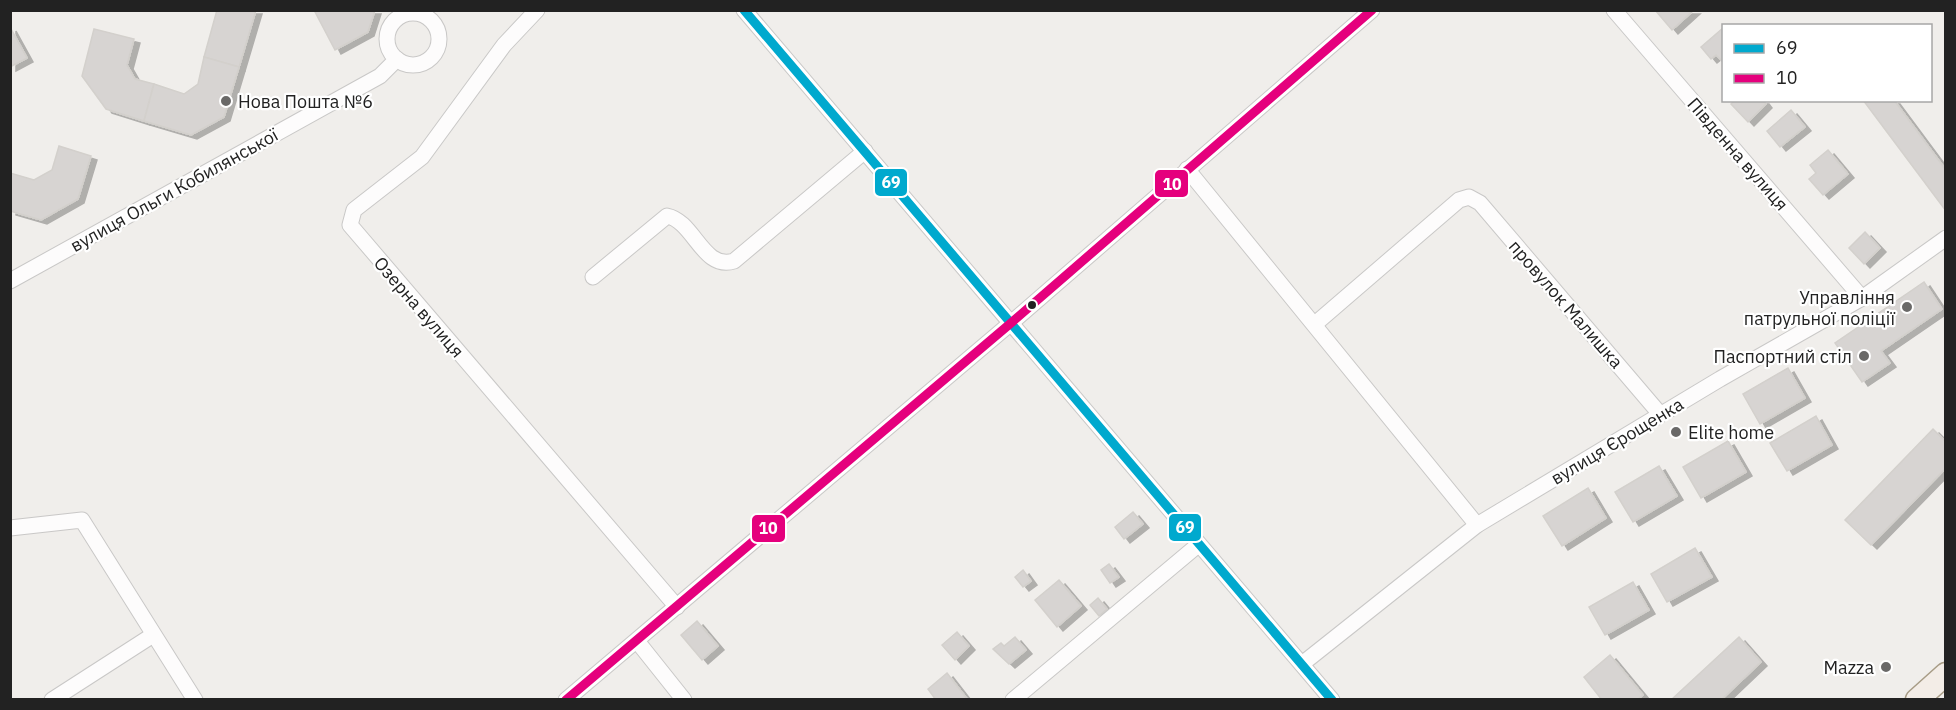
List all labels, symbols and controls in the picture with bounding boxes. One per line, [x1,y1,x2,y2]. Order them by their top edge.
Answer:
legend [1722,24,1932,102]
text: 69 [1776,36,1798,59]
text: 10 [1776,66,1798,89]
place label: Нова Пошта №6 [238,90,373,113]
street label: Південна вулиця [1683,93,1793,215]
marker: Нова Пошта №6 [219,94,233,108]
street label: вулиця Ольги Кобилянської [66,123,282,257]
line badge: 69 [874,168,908,197]
line badge: 10 [1154,169,1189,198]
text: 69 [881,172,901,192]
text: 10 [1162,174,1182,194]
street label: провулок Малишка [1504,235,1628,373]
street label: Озерна вулиця [369,252,469,362]
place label: Управління патрульної поліції [1744,286,1895,330]
unlabelled marker [1026,299,1038,311]
marker: Управління патрульної поліції [1900,300,1914,314]
place label: Паспортний стіл [1713,345,1852,368]
marker: Паспортний стіл [1857,349,1871,363]
street label: вулиця Єрощенка [1547,392,1688,490]
place label: Elite home [1688,421,1774,444]
marker: Elite home [1669,425,1683,439]
line badge: 69 [1168,513,1202,542]
line badge: 10 [751,514,786,543]
text: 69 [1175,517,1195,537]
text: 10 [758,518,778,538]
place label: Mazza [1823,656,1874,679]
marker: Mazza [1879,660,1893,674]

